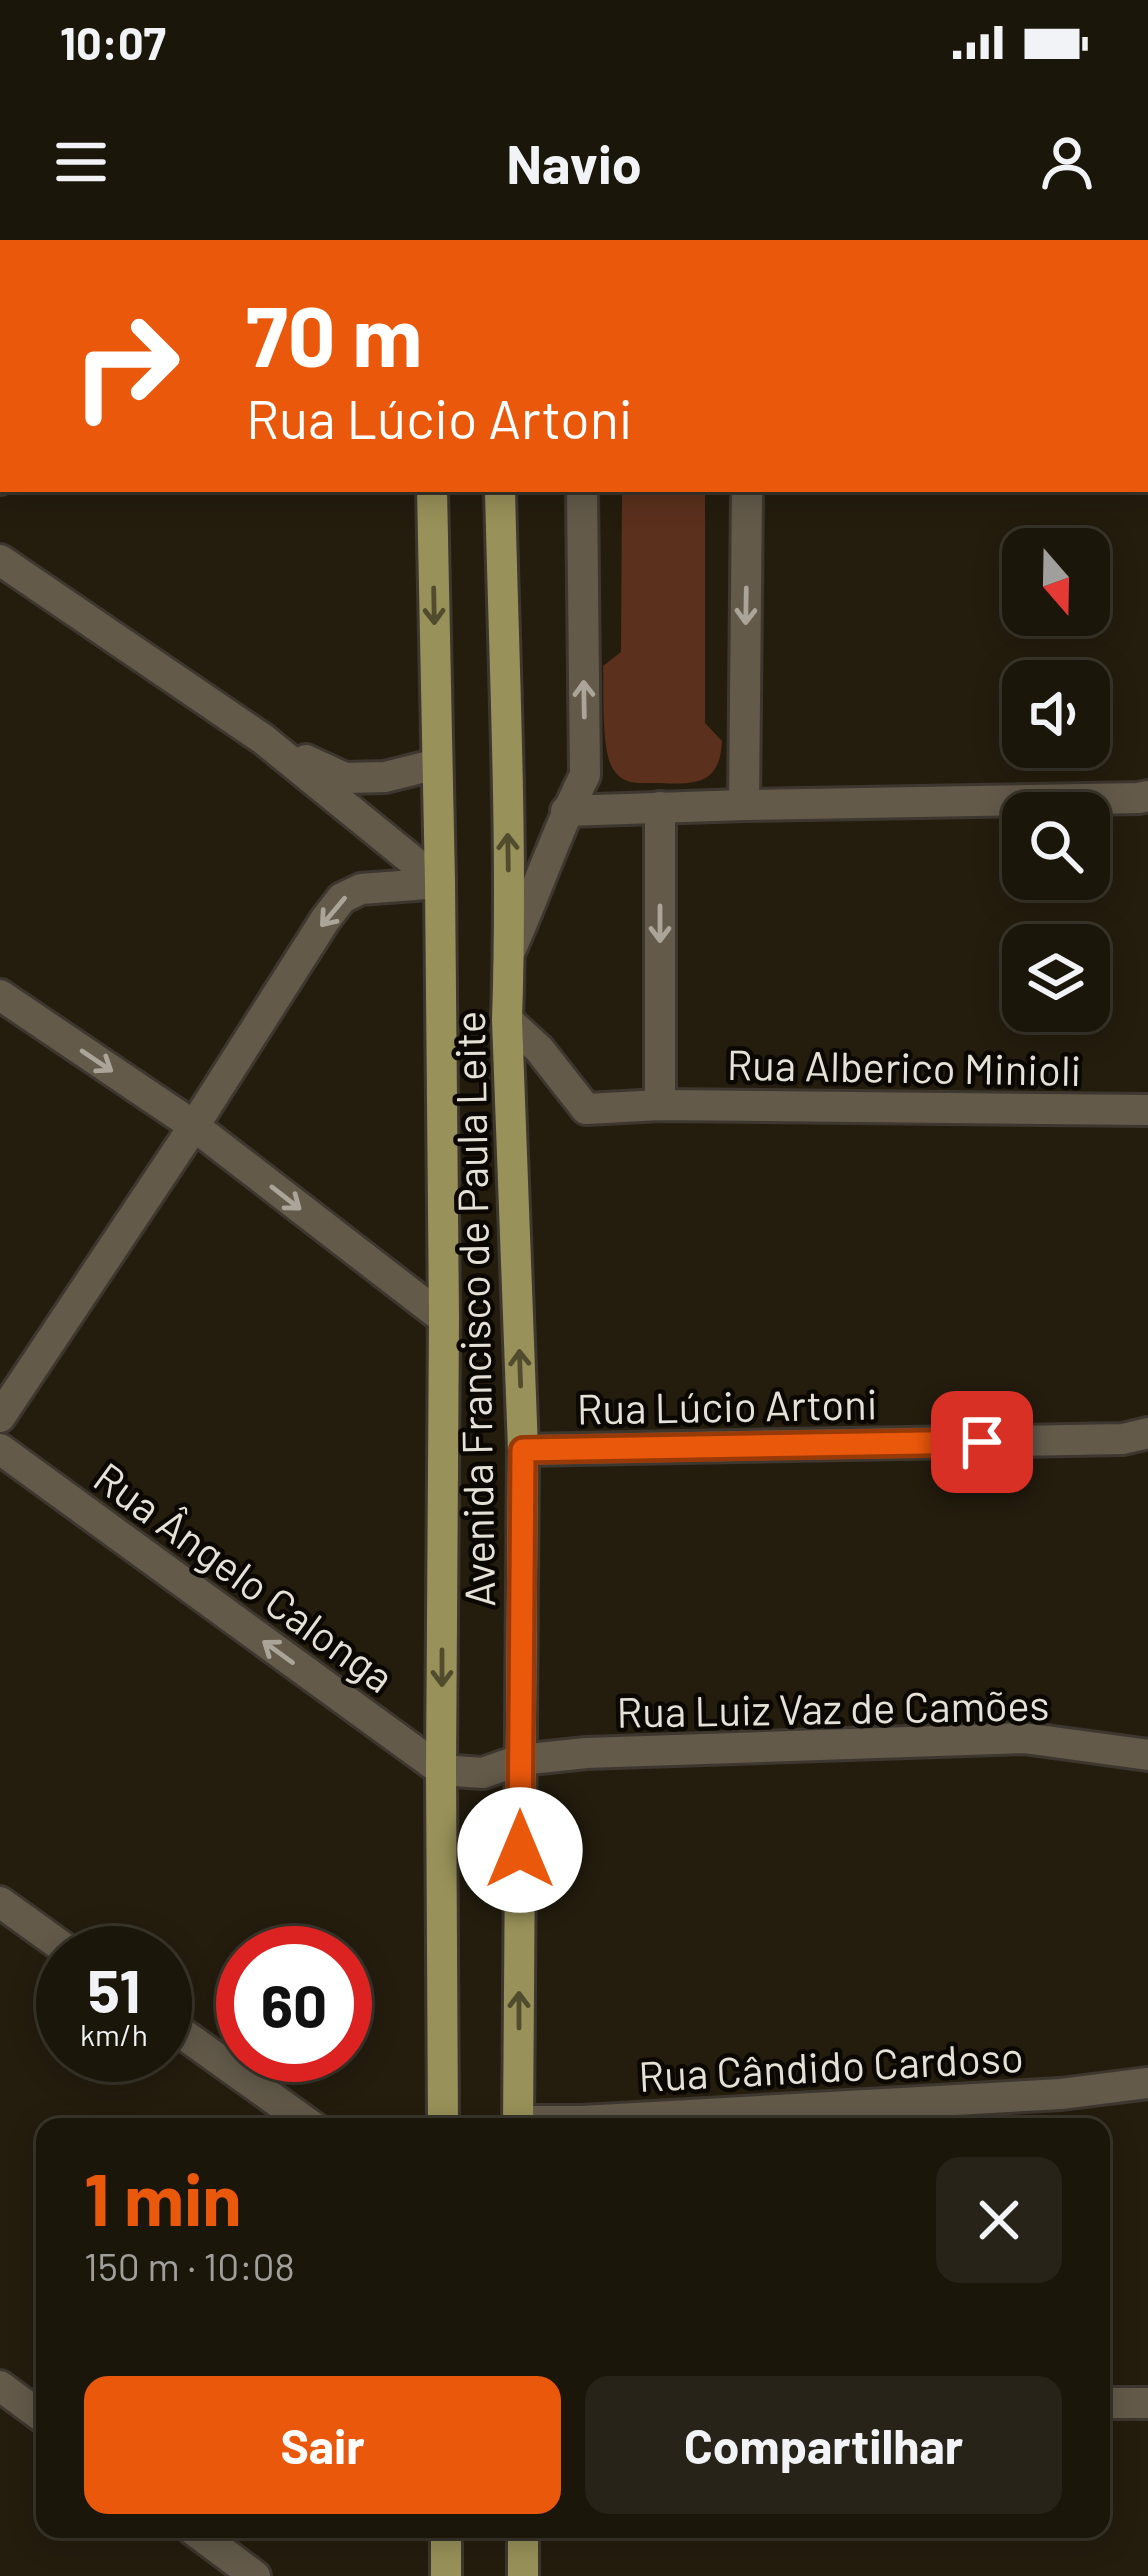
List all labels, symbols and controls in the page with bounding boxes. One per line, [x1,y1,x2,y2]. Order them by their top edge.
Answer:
text: 10:07 [60,15,166,69]
icon: menu [48,129,114,195]
icon: person [1034,129,1100,195]
text: Navio [506,130,642,195]
text: 70 m [246,283,422,384]
icon: right [48,288,204,444]
text: Rua Lúcio Artoni [246,385,633,450]
north arrow [1002,528,1110,636]
map controls [1002,528,1110,1032]
one-way arrow [423,586,446,625]
one-way arrow [735,586,757,625]
button: sound [1002,660,1110,768]
one-way arrow [573,680,595,719]
button: search [1002,792,1110,900]
one-way arrow [497,833,519,872]
one-way arrow [320,896,347,927]
one-way arrow [649,904,671,943]
button: layers [1002,924,1110,1032]
street label: Avenida Francisco de Paula Leite [443,1011,503,1607]
street label: Rua Alberico Minioli [726,1038,1082,1094]
one-way arrow [79,1048,113,1073]
one-way arrow [270,1184,302,1211]
one-way arrow [508,1349,531,1388]
street label: Rua Lúcio Artoni [576,1377,878,1433]
pin [931,1391,1033,1493]
icon: arrive [949,1409,1015,1475]
street label: Rua Ângelo Calonga [85,1451,404,1702]
one-way arrow [263,1639,295,1665]
one-way arrow [430,1648,453,1687]
street label: Rua Luiz Vaz de Camões [616,1678,1050,1736]
position arrow [457,1787,583,1913]
speed limit sign: 60 [216,1926,372,2082]
text: 51 [88,1953,140,2025]
one-way arrow [508,1991,530,2030]
text: km/h [80,2016,148,2052]
street label: Rua Cândido Cardoso [637,2030,1025,2100]
text: 1 min [84,2154,242,2240]
button: close [936,2157,1062,2283]
text: 150 m · 10:08 [84,2242,295,2289]
button: Sair [84,2376,561,2514]
button: Compartilhar [585,2376,1062,2514]

